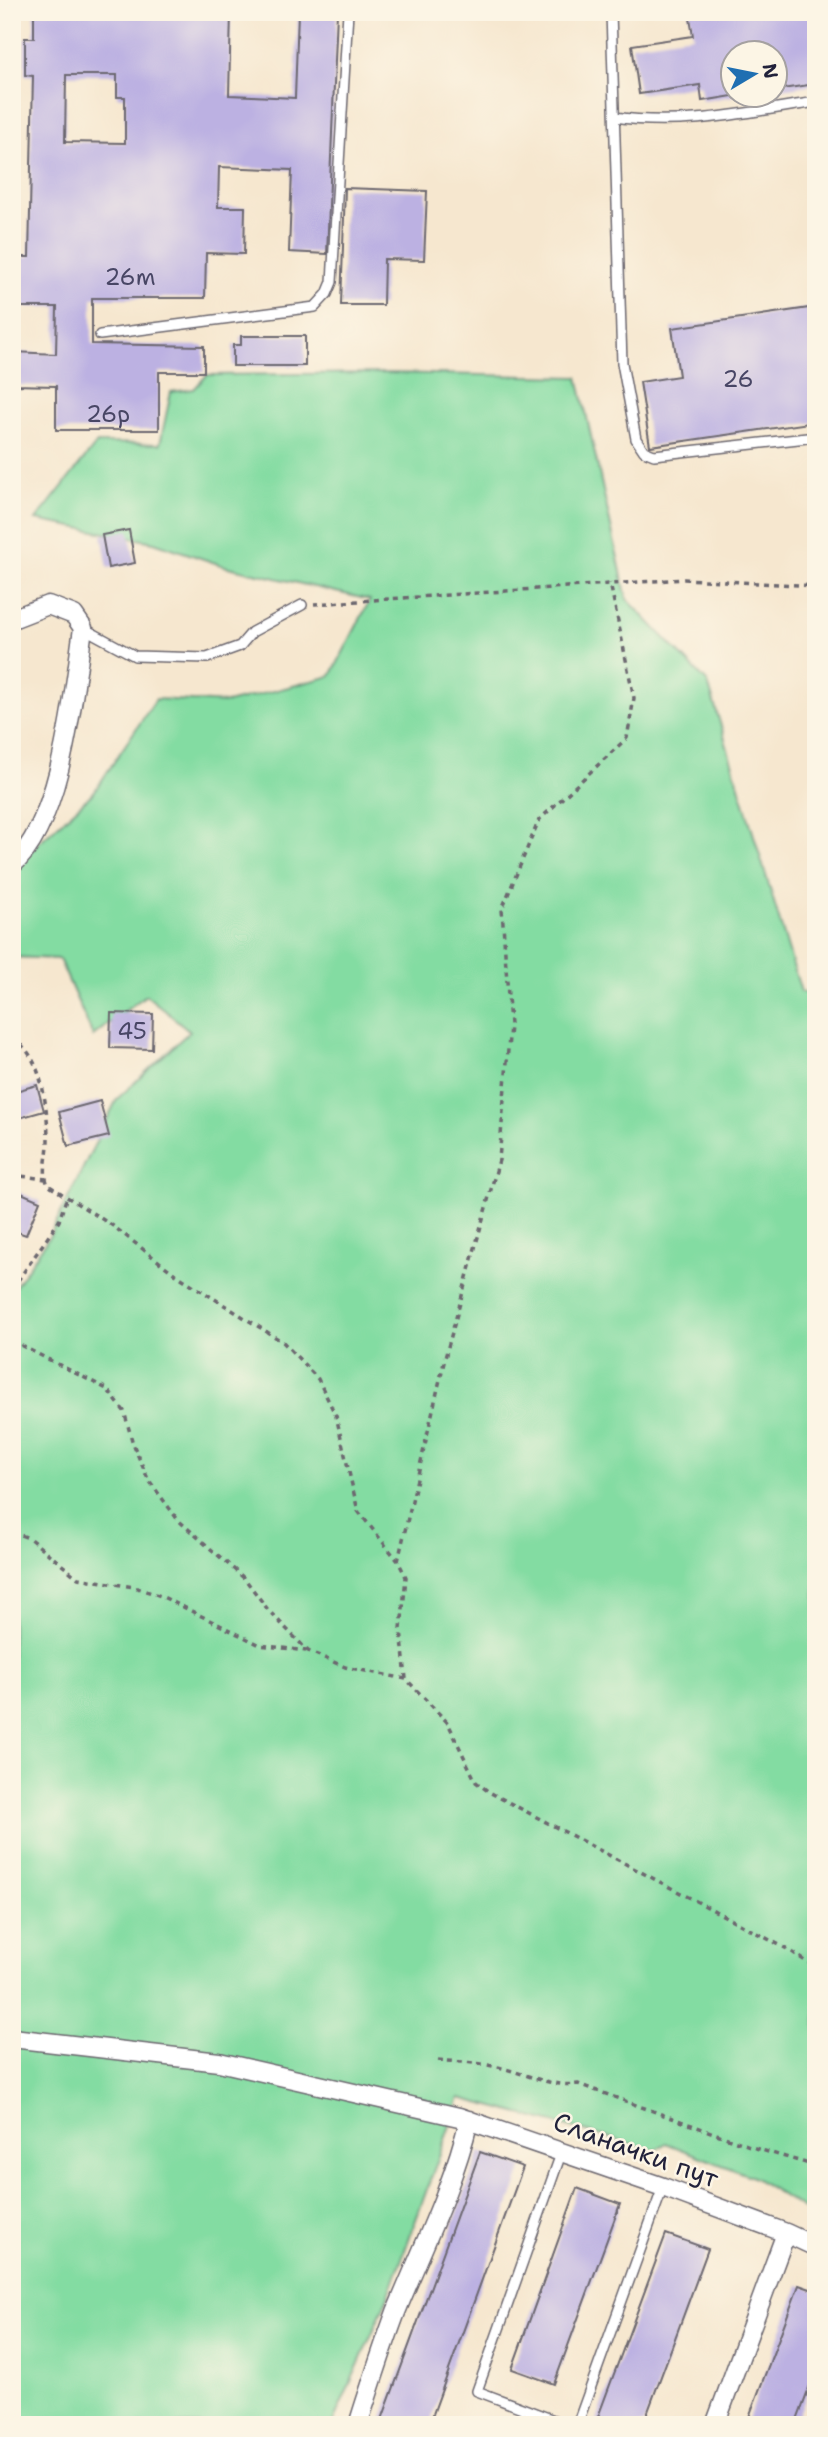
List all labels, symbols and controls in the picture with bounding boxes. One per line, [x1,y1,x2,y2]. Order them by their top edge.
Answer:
north arrow [720,38,790,108]
text: N [757,62,784,81]
house number: 26m [104,262,156,292]
house number: 26 [722,364,754,394]
house number: 26p [86,399,130,429]
house number: 45 [117,1016,147,1046]
street label: Сланачки пут [549,2103,724,2196]

